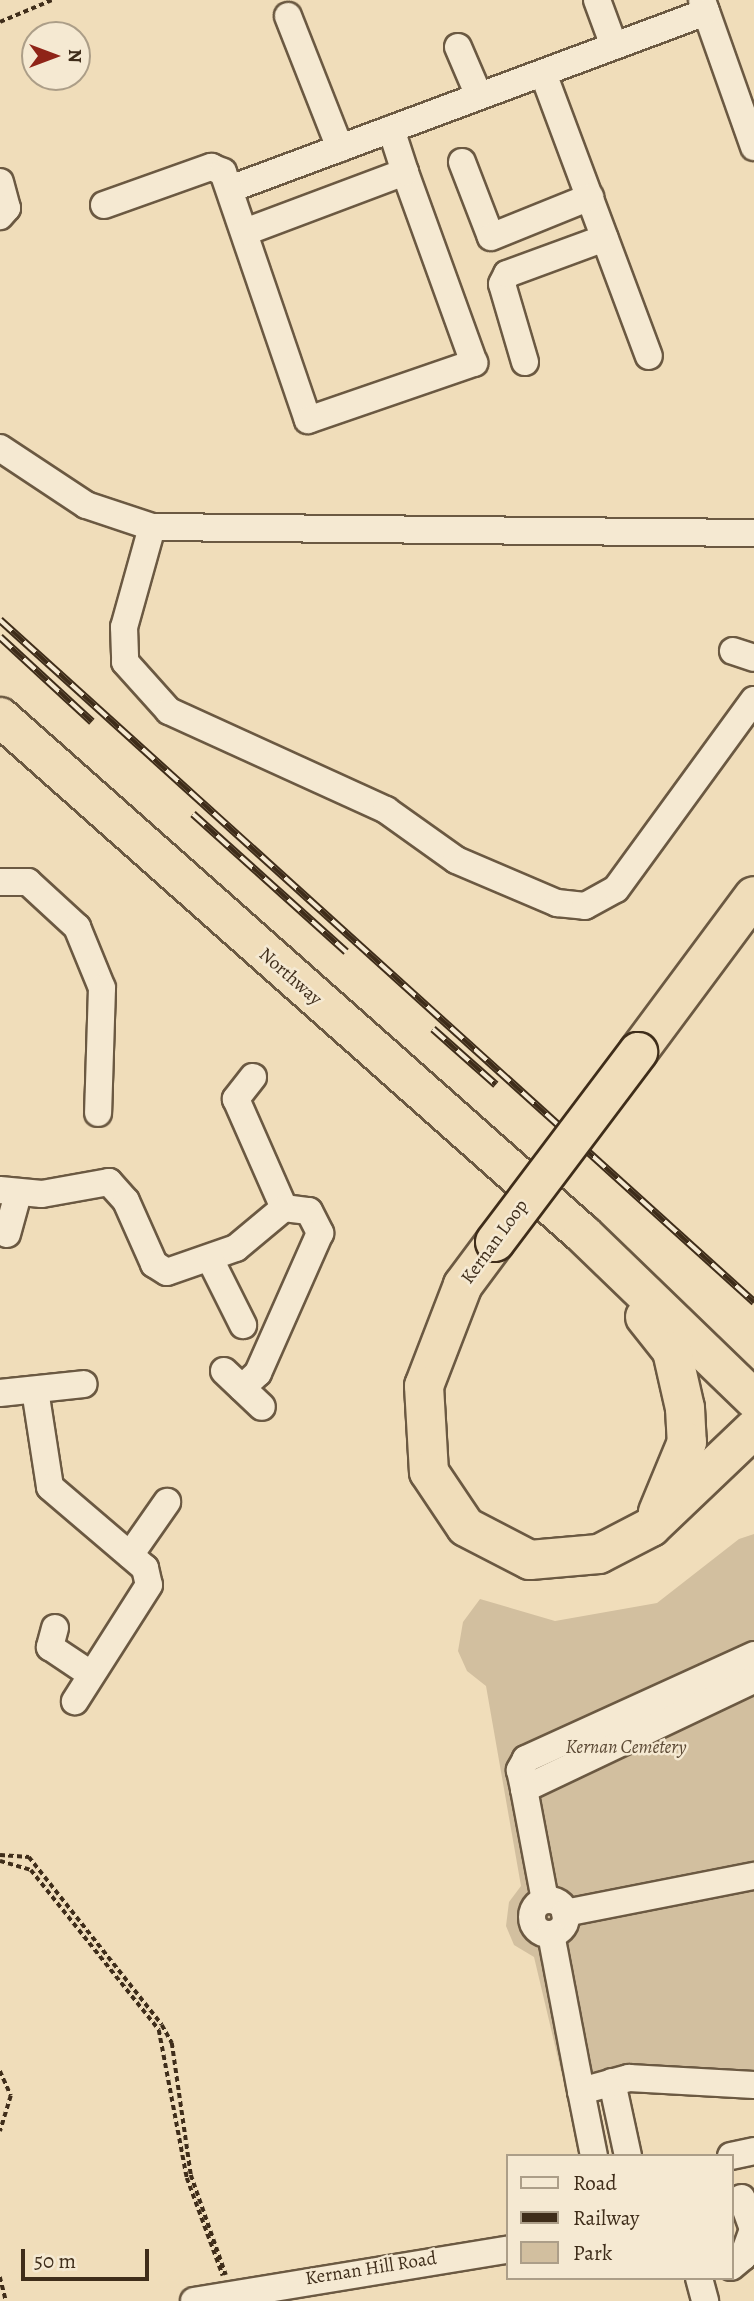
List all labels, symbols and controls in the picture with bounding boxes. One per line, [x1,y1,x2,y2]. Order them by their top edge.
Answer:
north arrow [21,21,91,91]
text: N [62,49,88,63]
street label: Northway [254,943,326,1011]
street label: Kernan Loop [457,1195,533,1289]
park label: Kernan Cemetery [566,1737,686,1759]
legend [505,2154,733,2280]
text: Road [573,2169,617,2197]
text: Railway [573,2204,639,2232]
scale bar [24,2234,152,2278]
text: Park [573,2239,612,2267]
text: 50 m [34,2247,76,2275]
street label: Kernan Hill Road [304,2247,438,2291]

